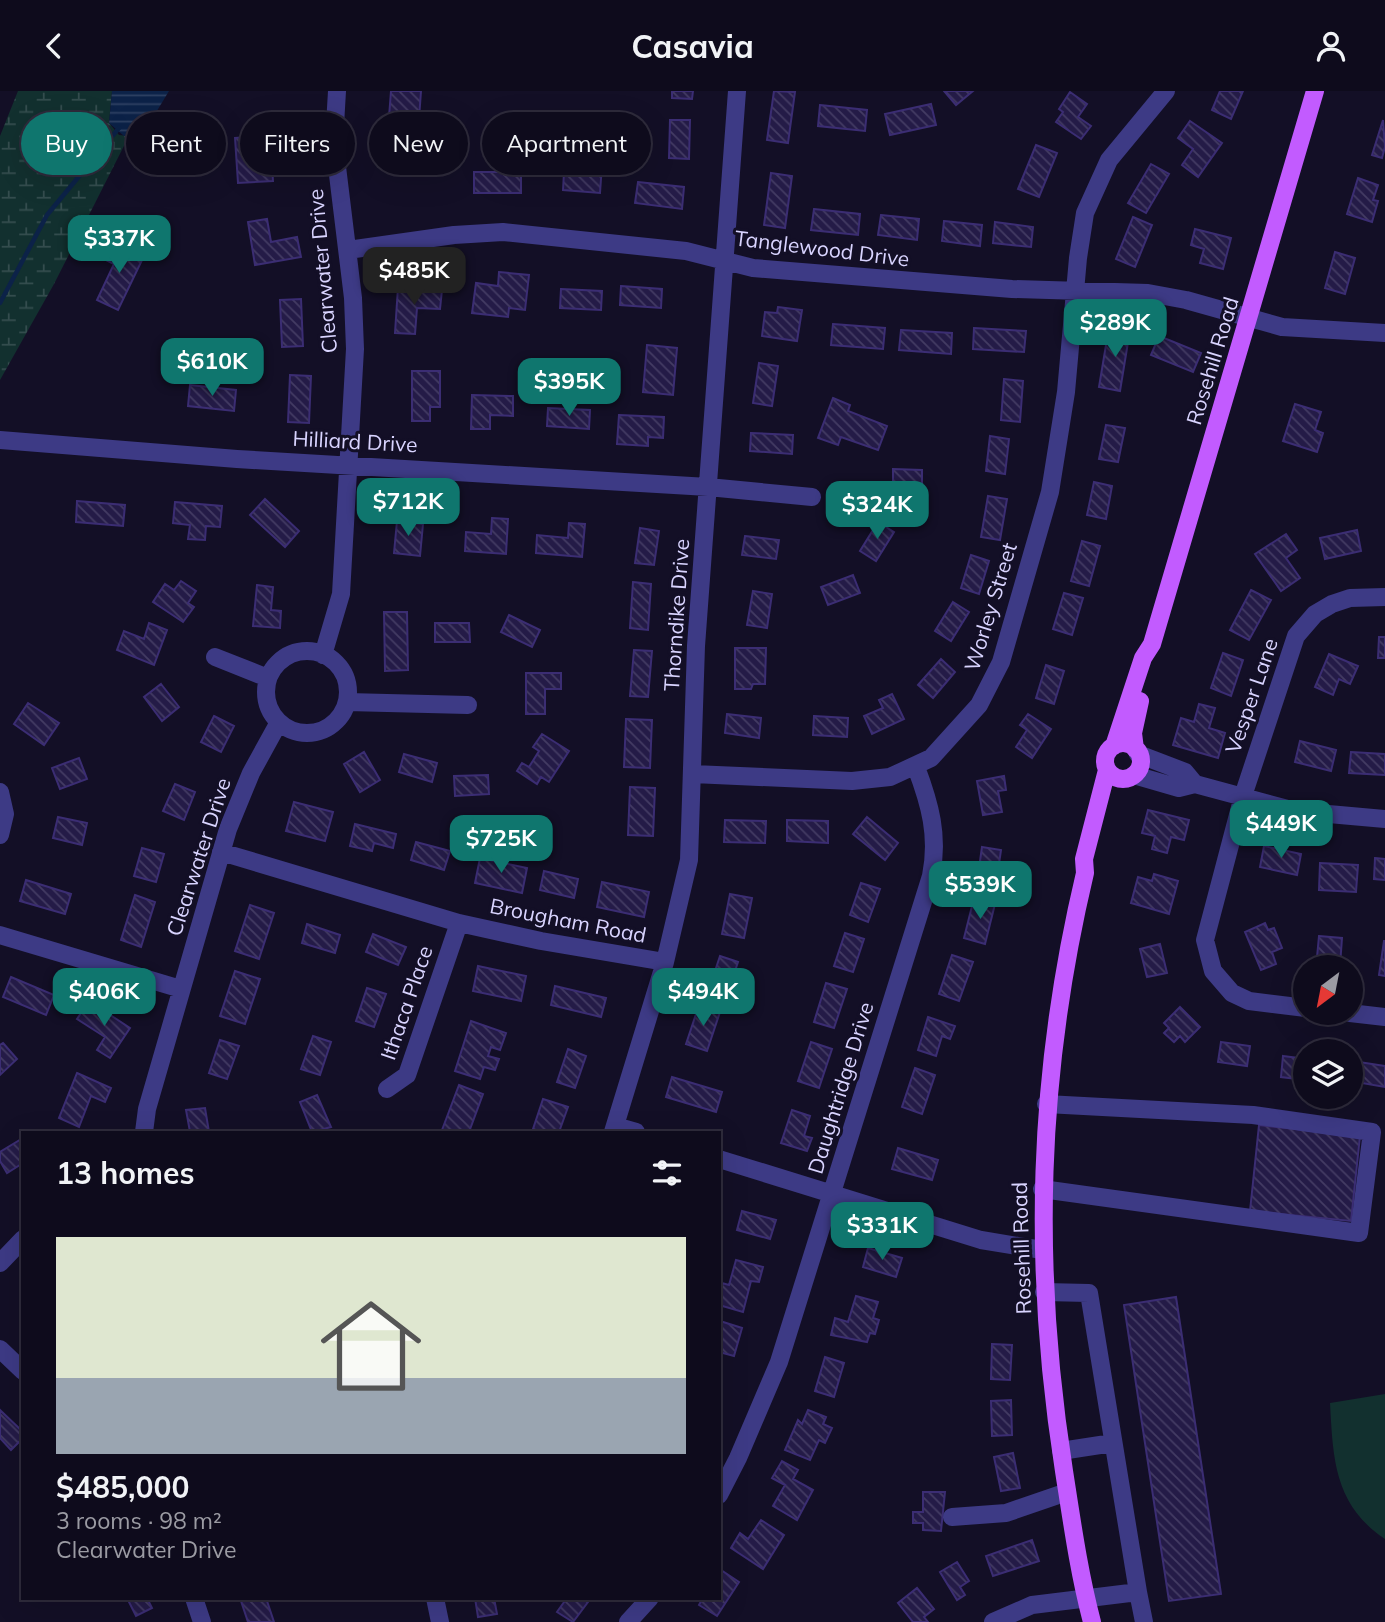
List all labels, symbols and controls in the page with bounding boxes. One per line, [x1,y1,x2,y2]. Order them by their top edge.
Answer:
text: Casavia [631,26,754,66]
icon: back [35,27,73,65]
icon: person [1312,27,1350,65]
chip: Buy [21,112,112,175]
chip: Rent [126,112,226,175]
chip: Filters [240,112,355,175]
chip: New [369,112,468,175]
chip: Apartment [482,112,651,175]
street label: Clearwater Drive [302,188,342,354]
pin: $337K [70,215,168,275]
text: $337K [84,223,154,252]
street label: Tanglewood Drive [733,224,911,272]
pin: $485K [365,247,463,307]
text: $485K [379,255,449,284]
street label: Rosehill Road [1180,294,1244,428]
pin: $289K [1066,299,1164,359]
text: $289K [1080,307,1150,336]
pin: $610K [163,338,261,398]
text: $610K [177,346,247,375]
pin: $395K [520,359,618,418]
text: $395K [534,366,604,395]
street label: Hilliard Drive [292,425,418,457]
pin: $712K [359,479,457,538]
pin: $324K [828,482,926,541]
text: $712K [373,486,443,515]
text: $324K [842,489,912,518]
street label: Thorndike Drive [658,538,694,692]
street label: Worley Street [958,539,1022,674]
street label: Vesper Lane [1219,635,1283,757]
street label: Clearwater Drive [160,774,236,939]
pin: $449K [1232,801,1330,860]
text: $449K [1246,808,1316,837]
pin: $725K [452,815,550,875]
text: $725K [466,823,536,852]
pin: $539K [931,861,1029,921]
text: $539K [945,869,1015,898]
street label: Brougham Road [488,892,649,948]
street label: Ithaca Place [374,942,438,1063]
north arrow [1293,955,1363,1025]
map controls [1293,955,1363,1109]
pin: $406K [55,969,153,1028]
pin: $494K [654,969,752,1028]
text: $406K [69,976,139,1005]
text: $494K [668,976,738,1005]
street label: Daughtridge Drive [802,999,879,1177]
button: layers [1293,1039,1363,1109]
text: 13 homes [56,1154,195,1192]
icon: filters [648,1154,686,1192]
street label: Rosehill Road [1006,1181,1036,1315]
pin: $331K [833,1203,931,1262]
text: $331K [847,1210,917,1239]
icon: home [308,1283,434,1409]
text: $485,000 [56,1468,189,1506]
text: 3 rooms · 98 m² [56,1506,222,1535]
text: Clearwater Drive [56,1535,236,1564]

